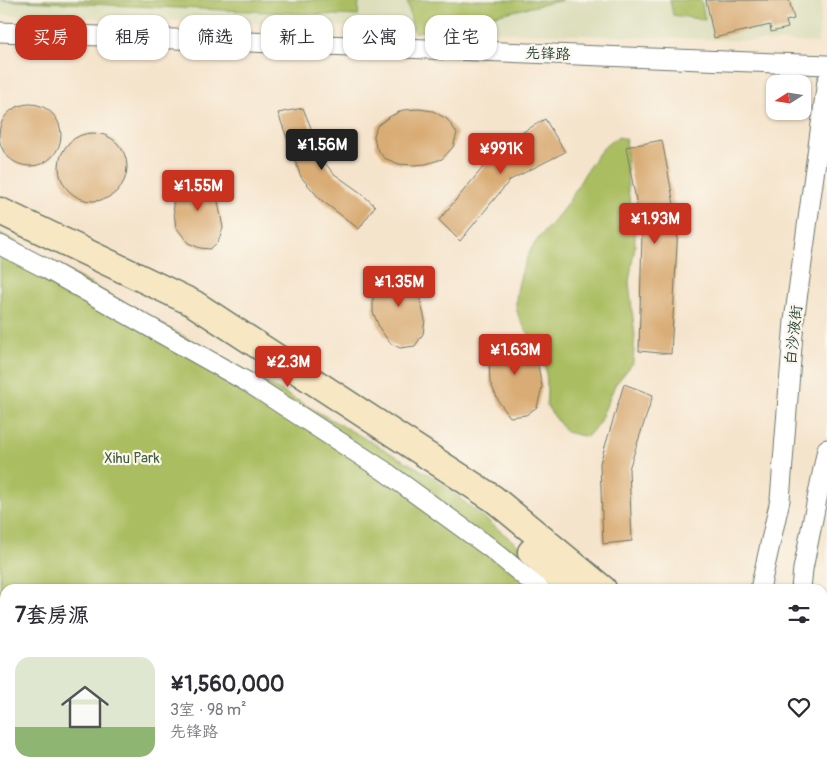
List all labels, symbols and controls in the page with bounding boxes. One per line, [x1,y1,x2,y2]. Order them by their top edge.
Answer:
chip: 买房 [15,15,87,60]
chip: 租房 [97,15,169,60]
chip: 筛选 [179,15,251,60]
chip: 新上 [261,15,333,60]
chip: 公寓 [343,15,415,60]
chip: 住宅 [425,15,497,60]
street label: 先锋路 [525,44,571,64]
north arrow [766,75,811,120]
map controls [766,75,811,120]
pin: ¥1.56M [281,128,363,171]
pin: ¥991K [466,132,536,175]
text: ¥1.56M [297,135,347,155]
text: ¥991K [479,139,523,159]
pin: ¥1.55M [157,170,239,212]
text: ¥1.55M [173,176,223,196]
pin: ¥1.93M [614,202,696,245]
text: ¥1.93M [630,209,680,229]
pin: ¥1.35M [358,266,440,308]
text: ¥1.35M [374,272,424,292]
street label: 白沙液街 [781,304,807,366]
pin: ¥1.63M [474,334,556,376]
text: ¥1.63M [490,340,540,360]
pin: ¥2.3M [253,346,323,388]
text: ¥2.3M [266,352,310,372]
park label: Xihu Park [104,449,160,468]
icon: filters [785,600,813,628]
text: 7套房源 [15,602,89,629]
text: ¥1,560,000 [170,671,284,698]
icon: home [55,677,115,737]
icon: heart [785,693,813,721]
text: 3室 · 98 m² [170,700,247,720]
text: 先锋路 [170,722,218,742]

